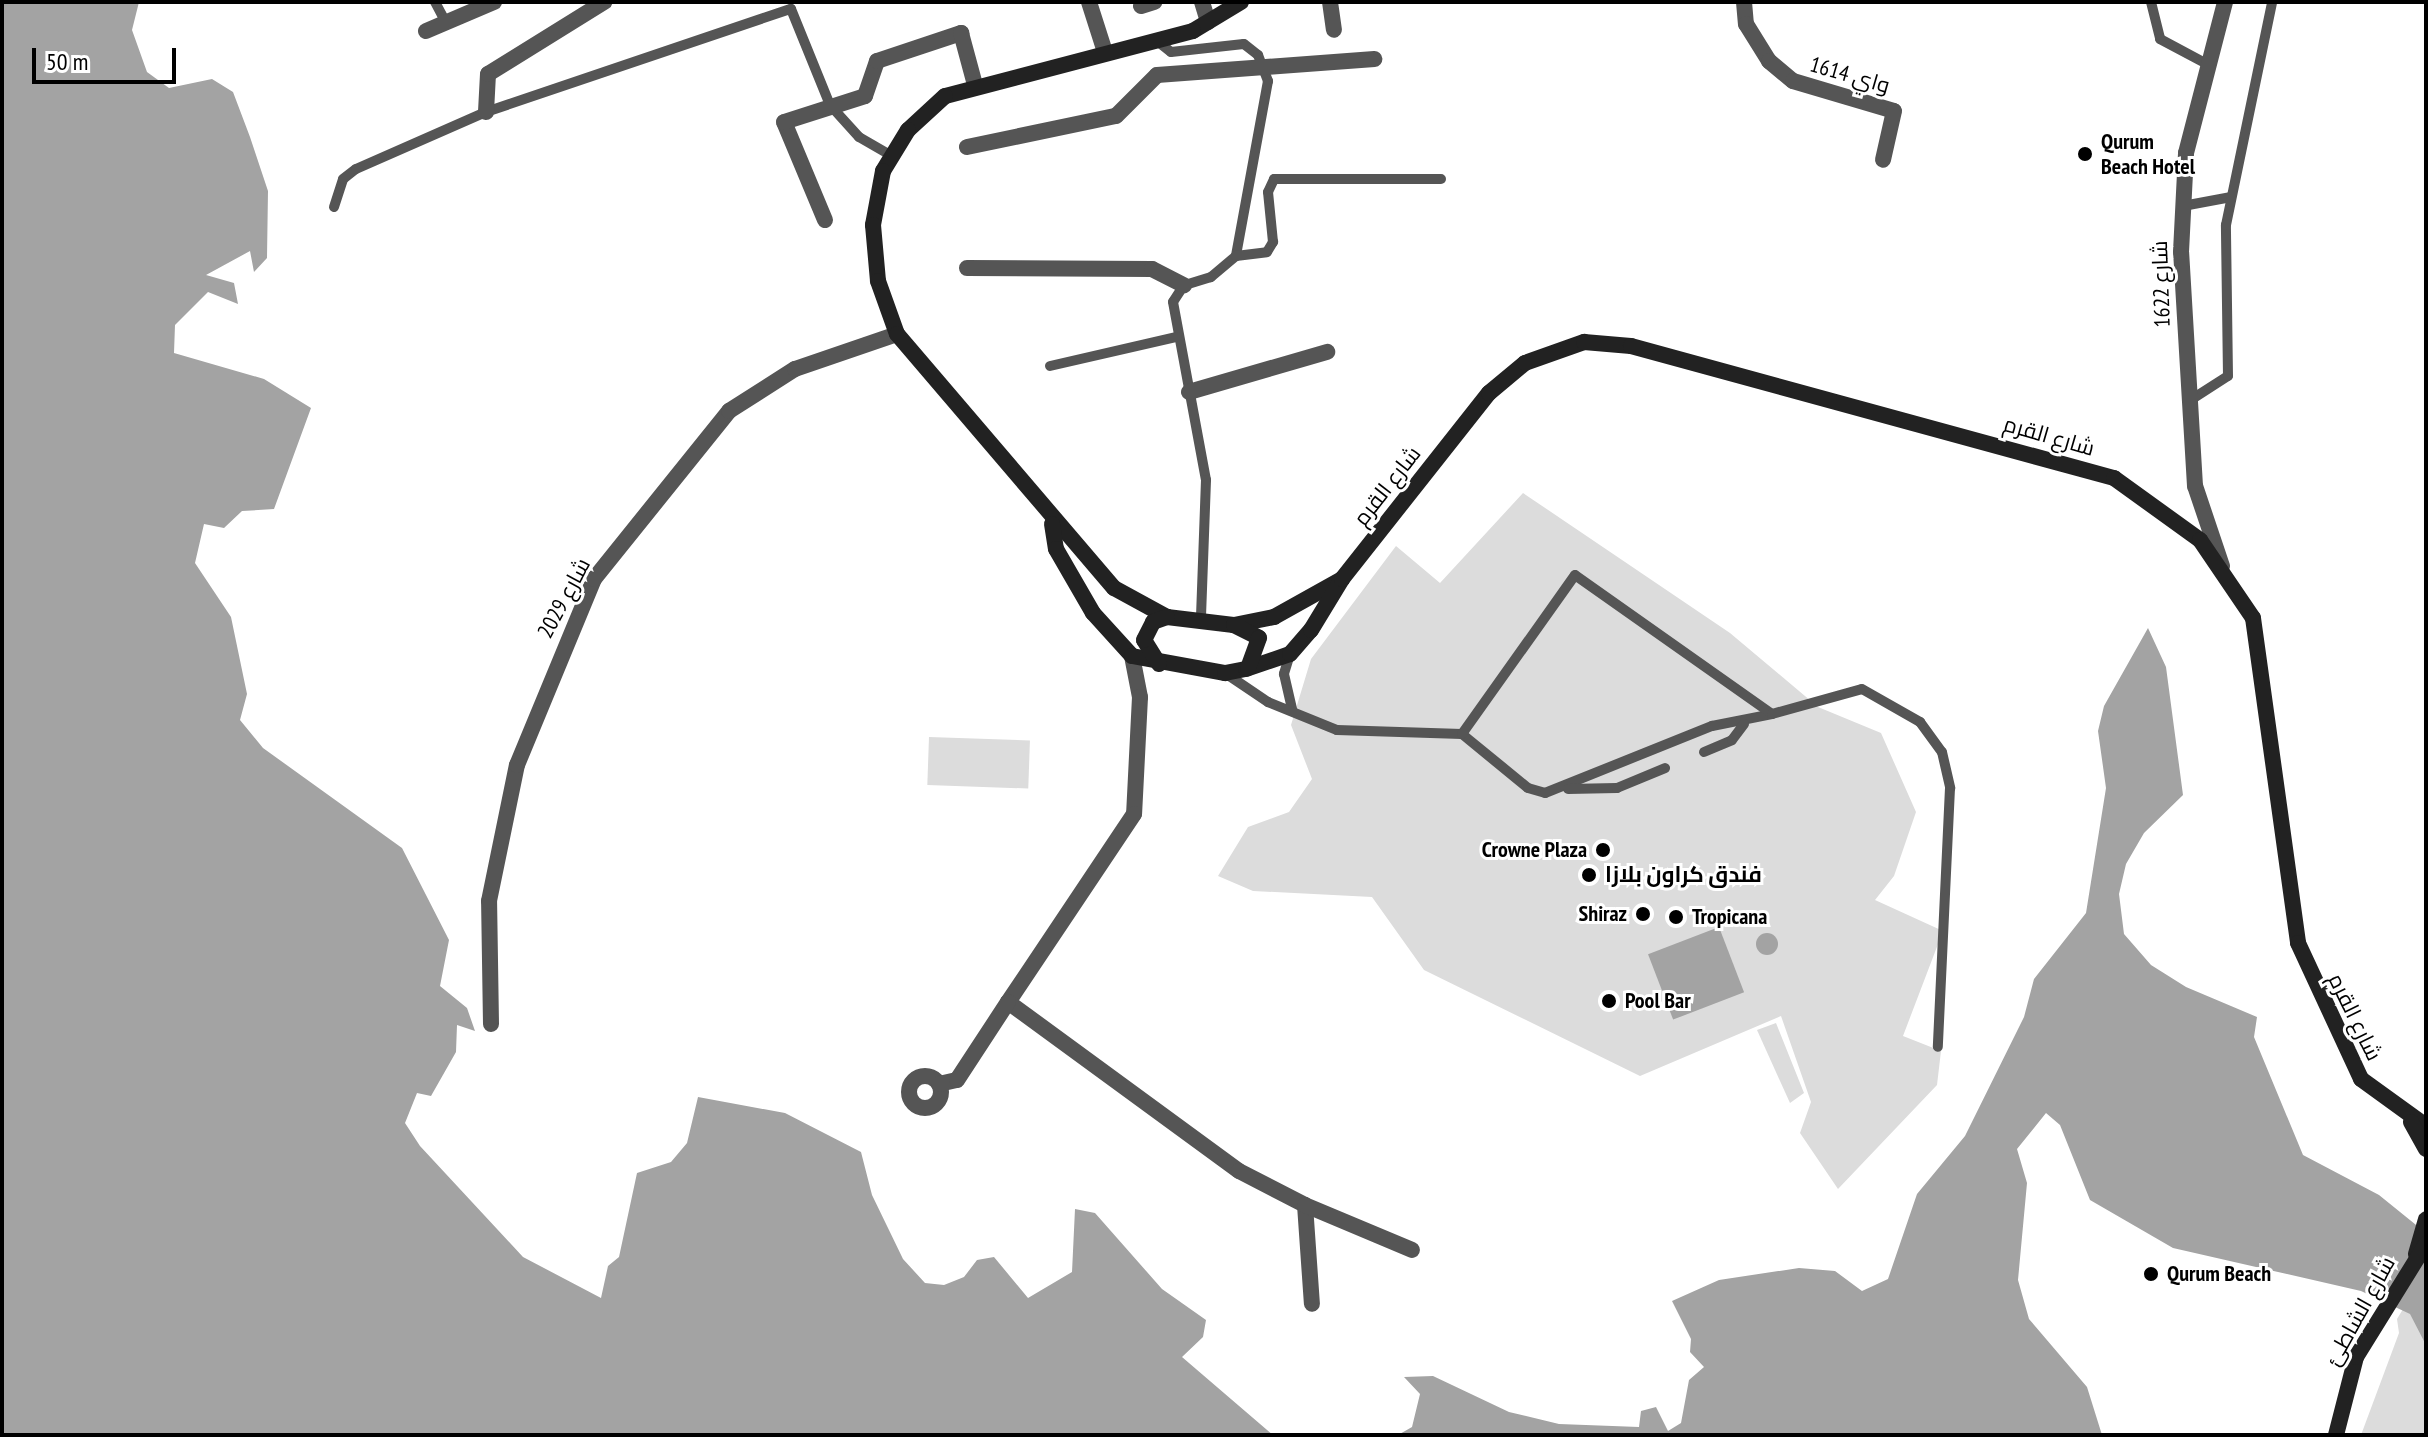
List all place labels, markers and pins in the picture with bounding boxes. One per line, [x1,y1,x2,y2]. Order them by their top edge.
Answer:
place label: Qurum Beach Hotel [2101,128,2195,180]
marker: Qurum Beach Hotel [2076,145,2094,163]
place label: Crowne Plaza [1482,837,1587,863]
marker: Crowne Plaza [1594,841,1612,859]
place label: فندق كراون بلازا [1605,862,1762,888]
marker: فندق كراون بلازا [1580,866,1598,884]
place label: Shiraz [1579,901,1627,927]
place label: Tropicana [1692,904,1767,930]
marker: Shiraz [1634,905,1652,923]
marker: Tropicana [1667,908,1685,926]
place label: Pool Bar [1625,988,1691,1014]
marker: Pool Bar [1600,992,1618,1010]
place label: Qurum Beach [2167,1261,2271,1287]
marker: Qurum Beach [2142,1265,2160,1283]

